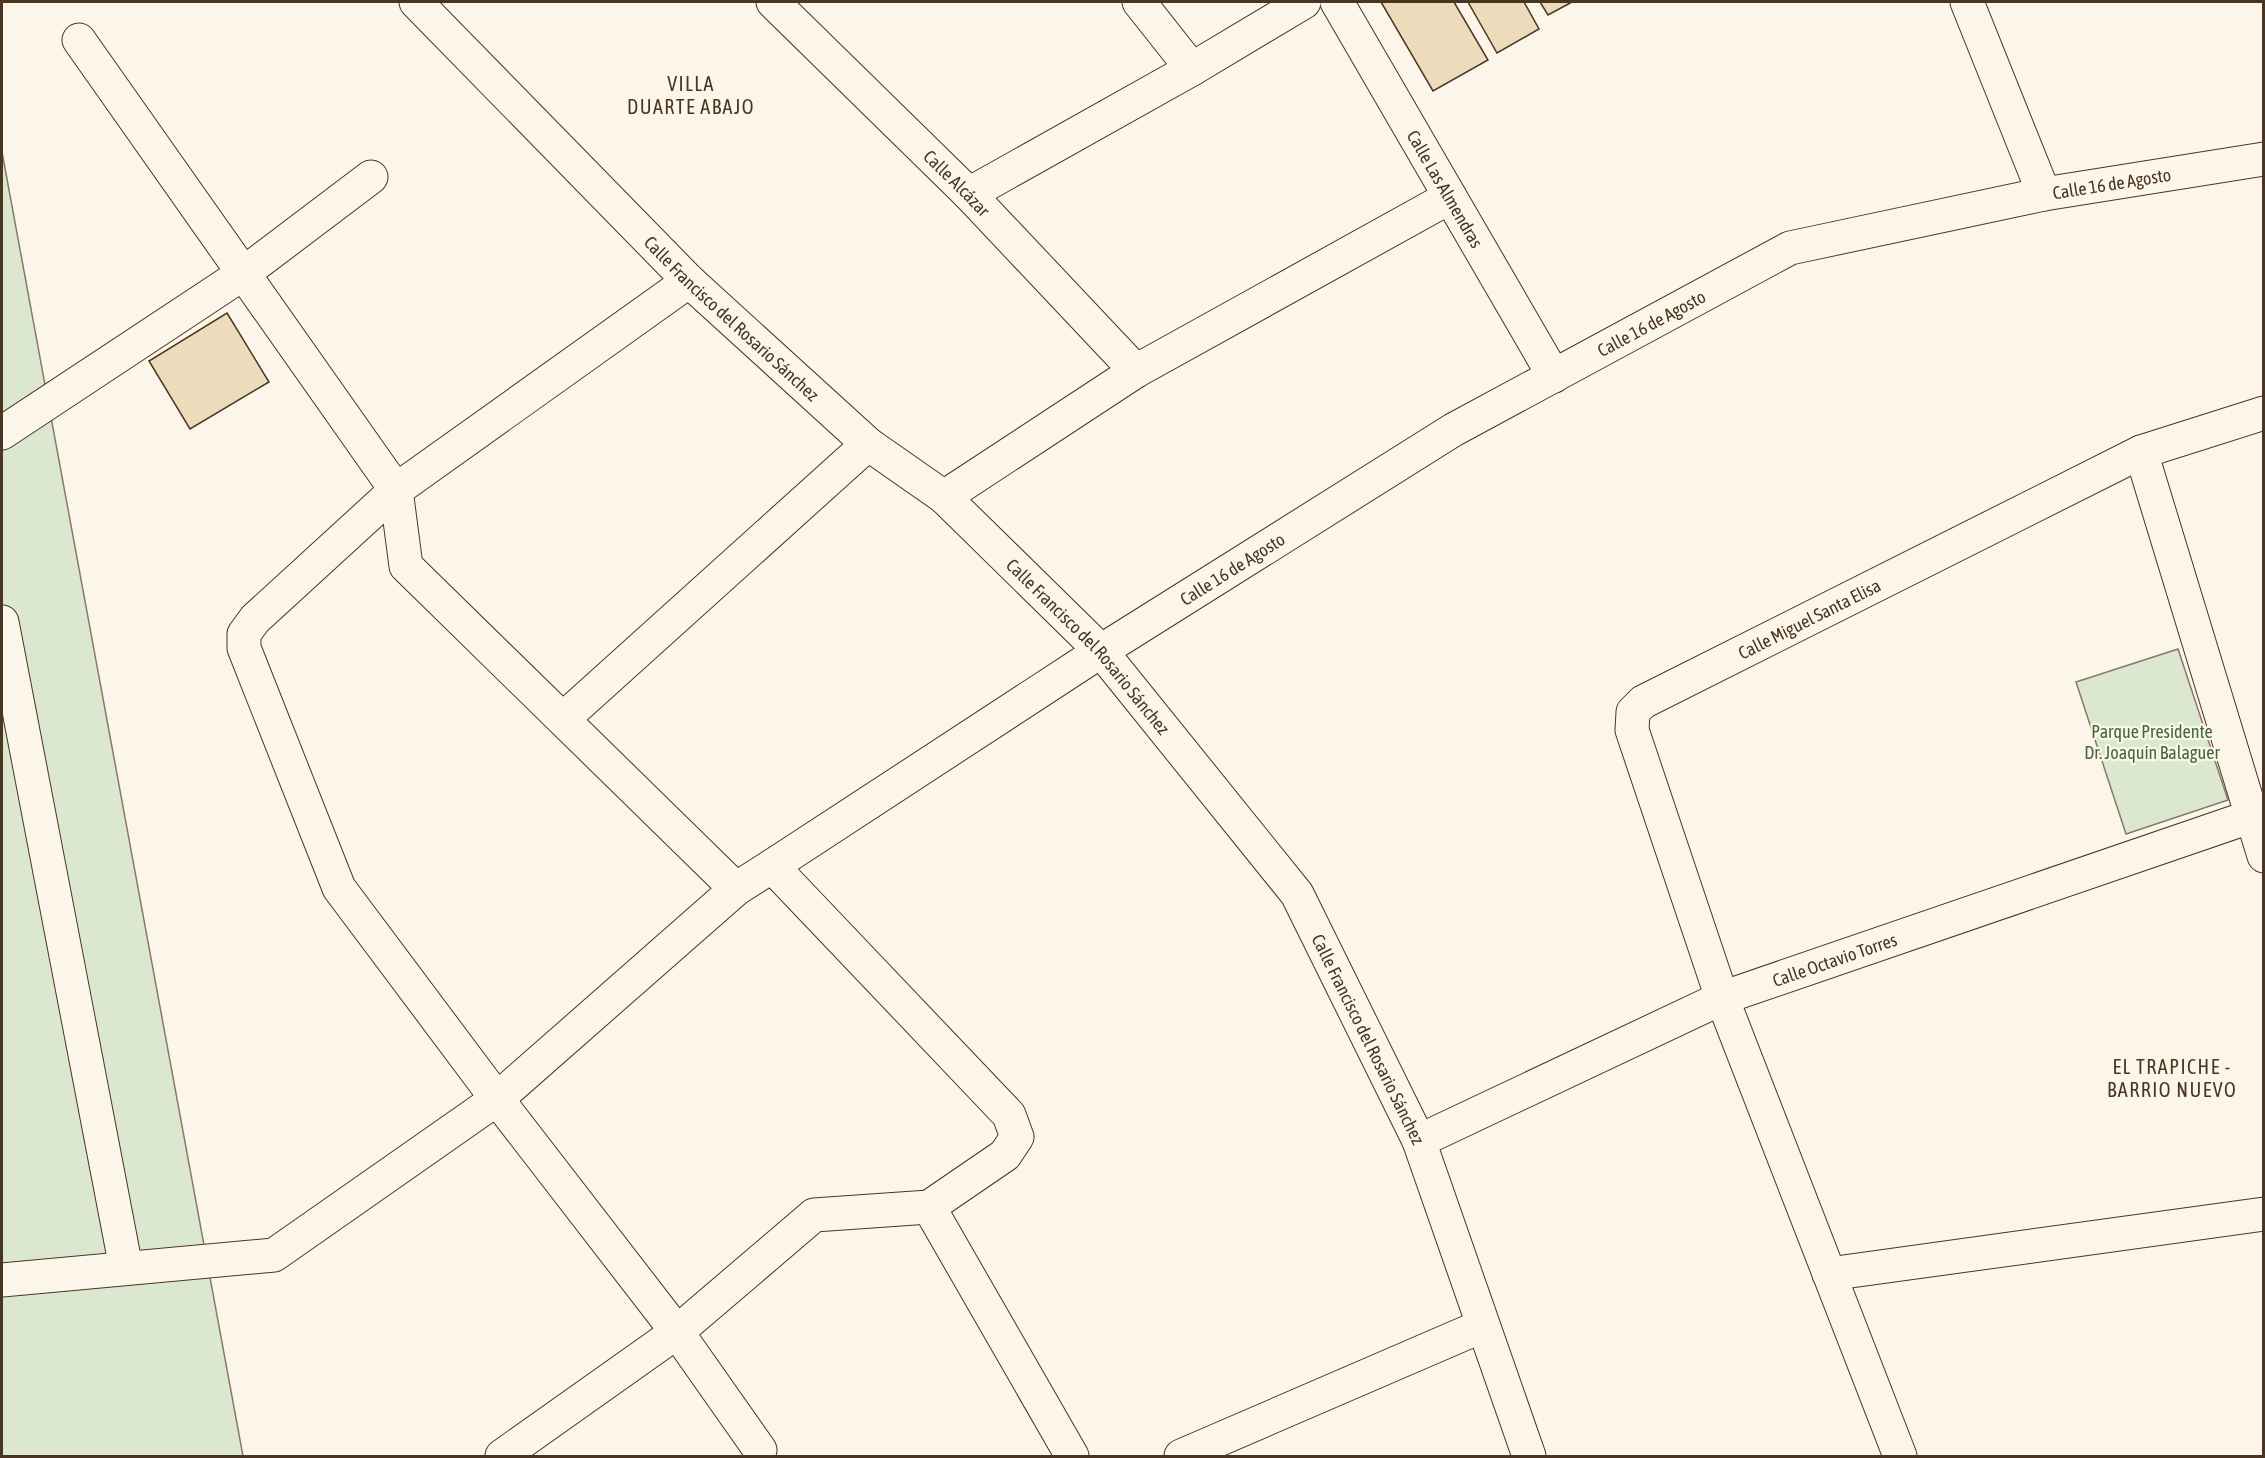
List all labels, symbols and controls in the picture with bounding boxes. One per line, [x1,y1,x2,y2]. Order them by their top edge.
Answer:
district label: VILLA DUARTE ABAJO [627,72,755,118]
street label: Calle Las Almendras [1403,126,1488,251]
street label: Calle Alcázar [920,145,995,221]
street label: Calle 16 de Agosto [2051,163,2172,203]
street label: Calle Francisco del Rosario Sánchez [640,231,824,405]
street label: Calle 16 de Agosto [1594,285,1709,361]
street label: Calle 16 de Agosto [1176,528,1288,609]
street label: Calle Francisco del Rosario Sánchez [1002,554,1175,739]
street label: Calle Miguel Santa Elisa [1734,574,1884,663]
park label: Parque Presidente Dr. Joaquín Balaguer [2084,721,2220,763]
street label: Calle Octavio Torres [1770,928,1900,990]
street label: Calle Francisco del Rosario Sánchez [1308,931,1430,1148]
district label: EL TRAPICHE - BARRIO NUEVO [2107,1055,2237,1101]

